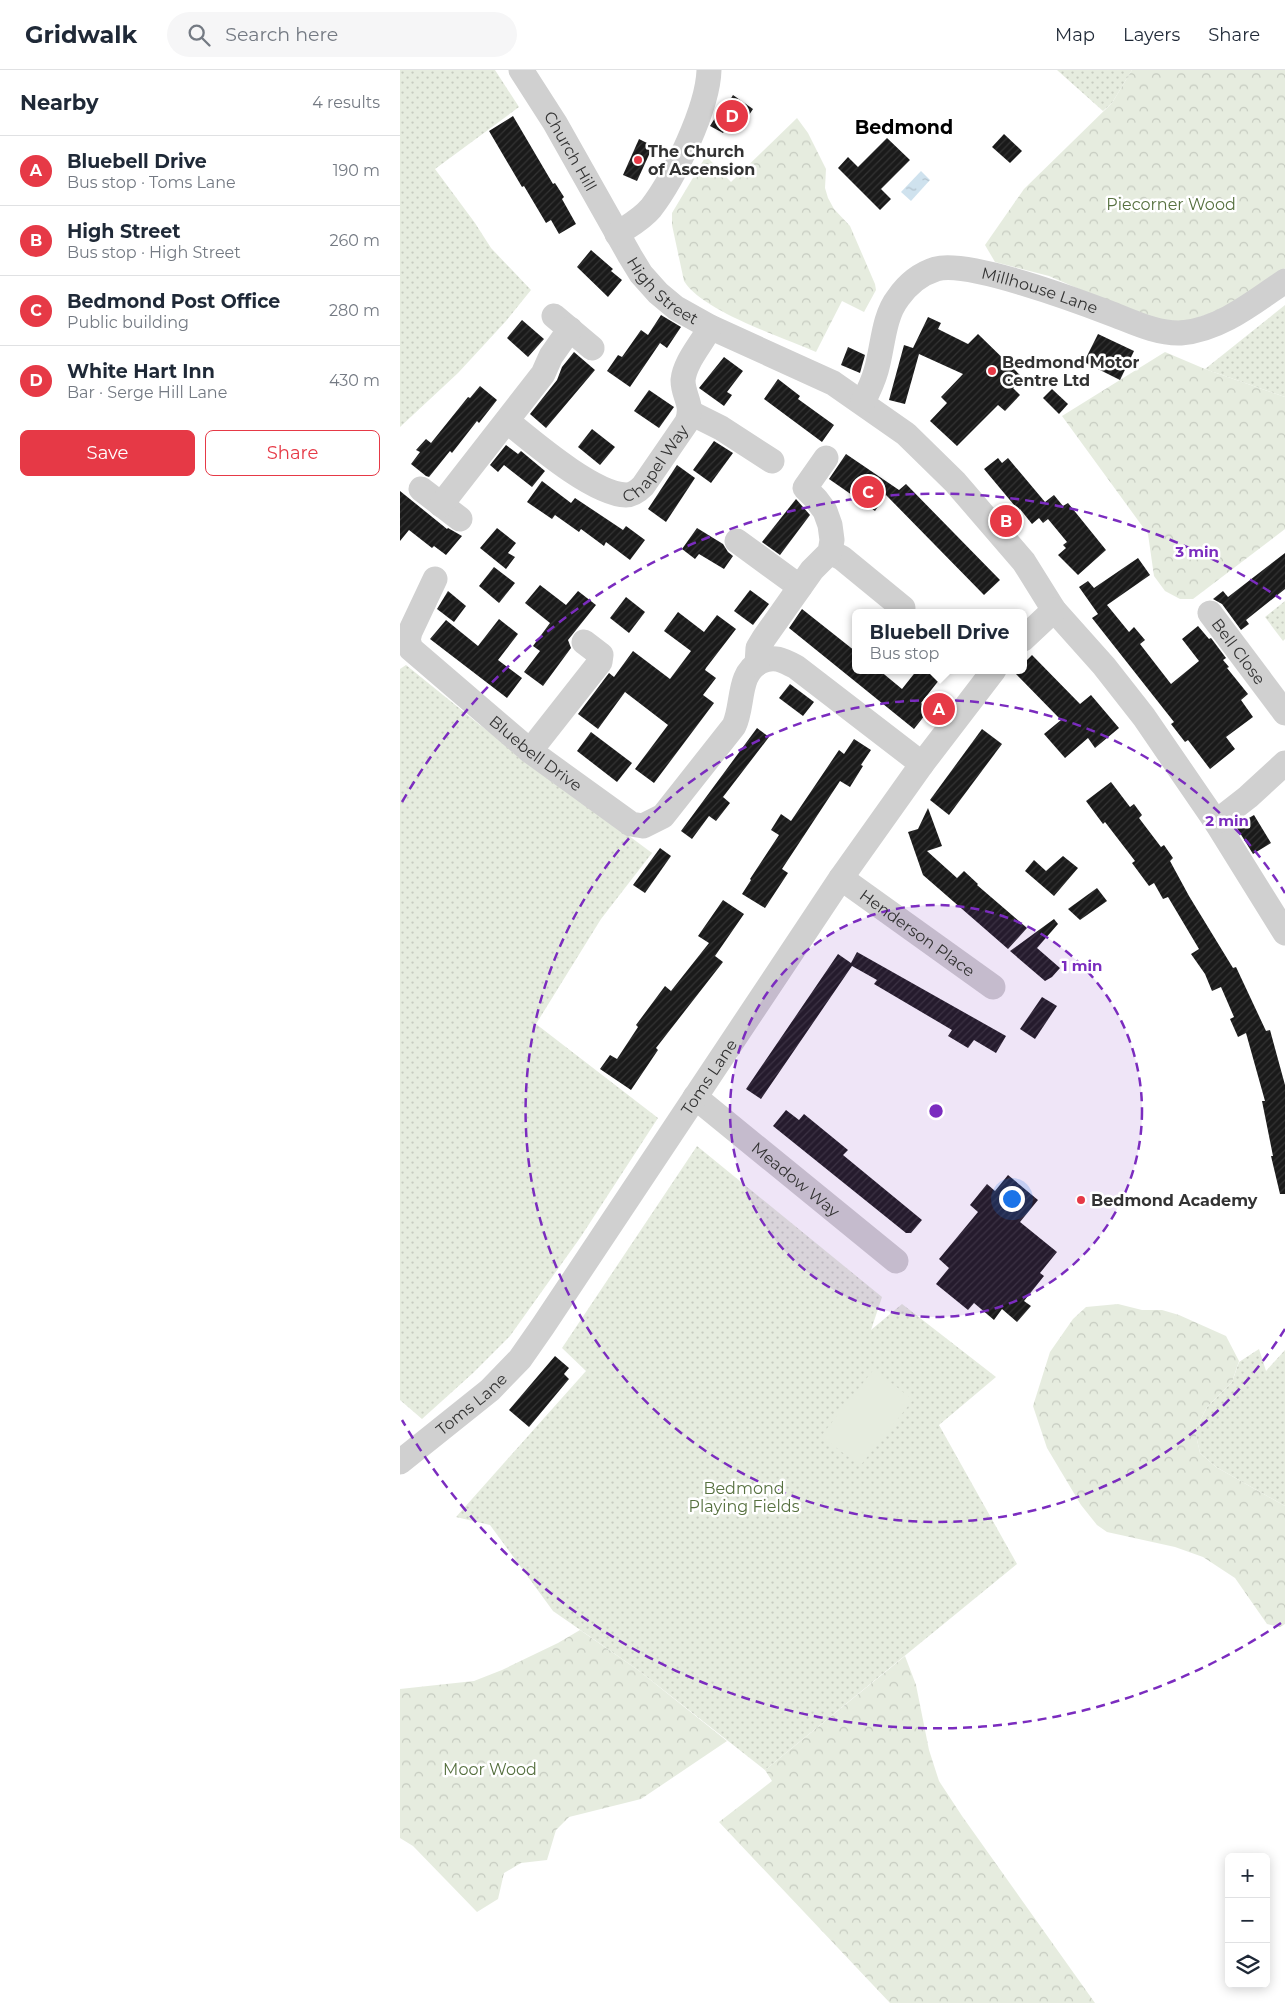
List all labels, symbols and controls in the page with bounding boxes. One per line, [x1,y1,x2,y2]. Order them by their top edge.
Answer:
search box [167,12,517,57]
text: Gridwalk [25,20,137,49]
icon: search [185,21,213,49]
text: Search here [225,23,338,46]
text: Map [1055,24,1095,46]
text: Layers [1123,24,1180,46]
text: Share [1208,24,1260,46]
text: Nearby [20,90,99,115]
text: 4 results [312,93,380,112]
pin: D [716,97,748,135]
street label: Church Hill [540,108,600,195]
district label: Bedmond [855,116,953,139]
place label: The Church of Ascension [648,142,755,179]
text: Bluebell Drive [67,150,207,173]
marker: The Church of Ascension [632,154,644,166]
text: A [30,161,42,180]
text: 190 m [333,161,380,180]
text: Bus stop · Toms Lane [67,173,236,192]
park label: Piecorner Wood [1106,195,1236,214]
text: High Street [67,220,181,243]
text: B [30,231,42,250]
text: 260 m [329,231,380,250]
text: Bus stop · High Street [67,243,241,262]
street label: High Street [623,253,702,329]
street label: Millhouse Lane [980,264,1101,318]
text: Bedmond Post Office [67,290,280,313]
text: C [30,301,42,320]
text: 280 m [329,301,380,320]
text: Public building [67,313,189,332]
place label: Bedmond Motor Centre Ltd [1002,353,1139,390]
text: White Hart Inn [67,360,215,383]
marker: Bedmond Motor Centre Ltd [986,365,998,377]
text: D [29,371,43,390]
text: 430 m [329,371,380,390]
text: Bar · Serge Hill Lane [67,383,227,402]
street label: Chapel Way [621,421,692,506]
button: Save [20,430,195,476]
button: Share [205,430,380,476]
pin: C [852,473,884,511]
pin: B [990,502,1022,540]
text: 3 min [1174,542,1219,561]
popup [852,609,1027,674]
street label: Bell Close [1207,615,1269,689]
text: Bluebell Drive [870,621,1009,644]
text: Bus stop [870,644,939,663]
pin: A [923,690,955,728]
street label: Bluebell Drive [485,712,586,795]
text: 2 min [1205,811,1249,830]
street label: Henderson Place [856,886,978,981]
text: 1 min [1062,956,1102,975]
street label: Toms Lane [677,1036,741,1118]
centre of rings [927,1102,945,1120]
street label: Meadow Way [748,1138,843,1221]
your location [999,1186,1025,1212]
place label: Bedmond Academy [1091,1191,1258,1210]
marker: Bedmond Academy [1075,1194,1087,1206]
street label: Toms Lane [432,1369,511,1439]
park label: Bedmond Playing Fields [689,1479,800,1516]
park label: Moor Wood [443,1760,537,1779]
map controls [1225,1853,1270,1988]
button: + [1225,1853,1270,1898]
button: − [1225,1898,1270,1943]
button: layers [1225,1943,1270,1988]

